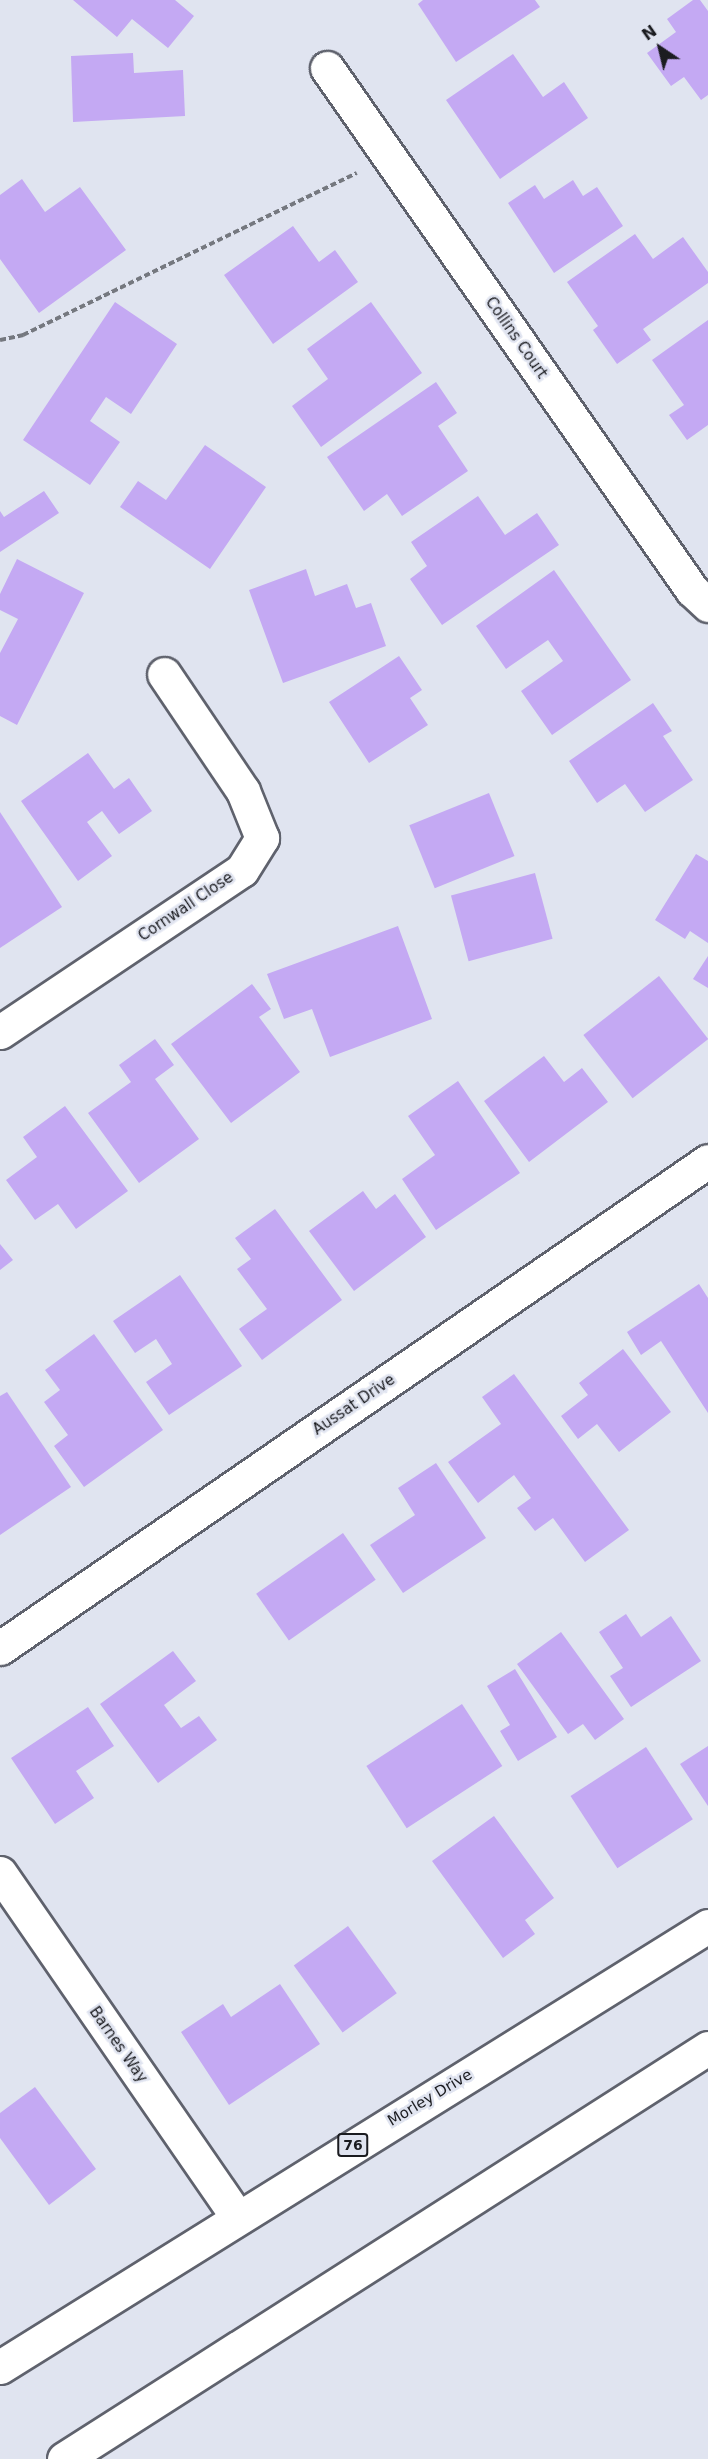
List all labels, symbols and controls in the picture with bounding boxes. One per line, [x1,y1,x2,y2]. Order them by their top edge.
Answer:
north arrow [630,18,690,78]
text: N [638,21,660,44]
street label: Collins Court [481,294,551,382]
street label: Cornwall Close [135,869,237,945]
street label: Aussat Drive [309,1371,399,1439]
street label: Barnes Way [85,2004,151,2086]
street label: Morley Drive [385,2066,475,2130]
road number: 76 [336,2134,370,2156]

